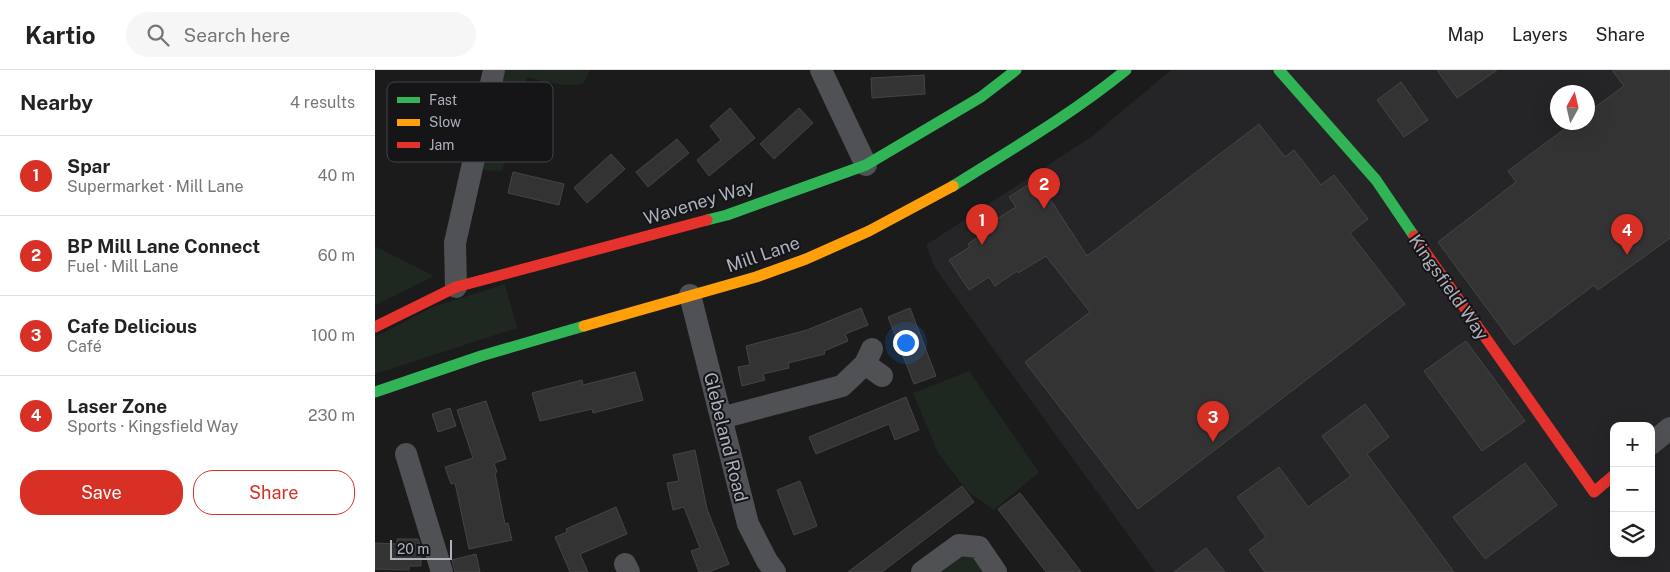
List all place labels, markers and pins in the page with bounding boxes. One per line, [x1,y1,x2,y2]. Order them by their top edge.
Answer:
pin: 2 [1028,168,1060,209]
pin: 1 [966,204,998,245]
pin: 4 [1611,214,1643,255]
pin: 3 [1197,401,1229,442]

